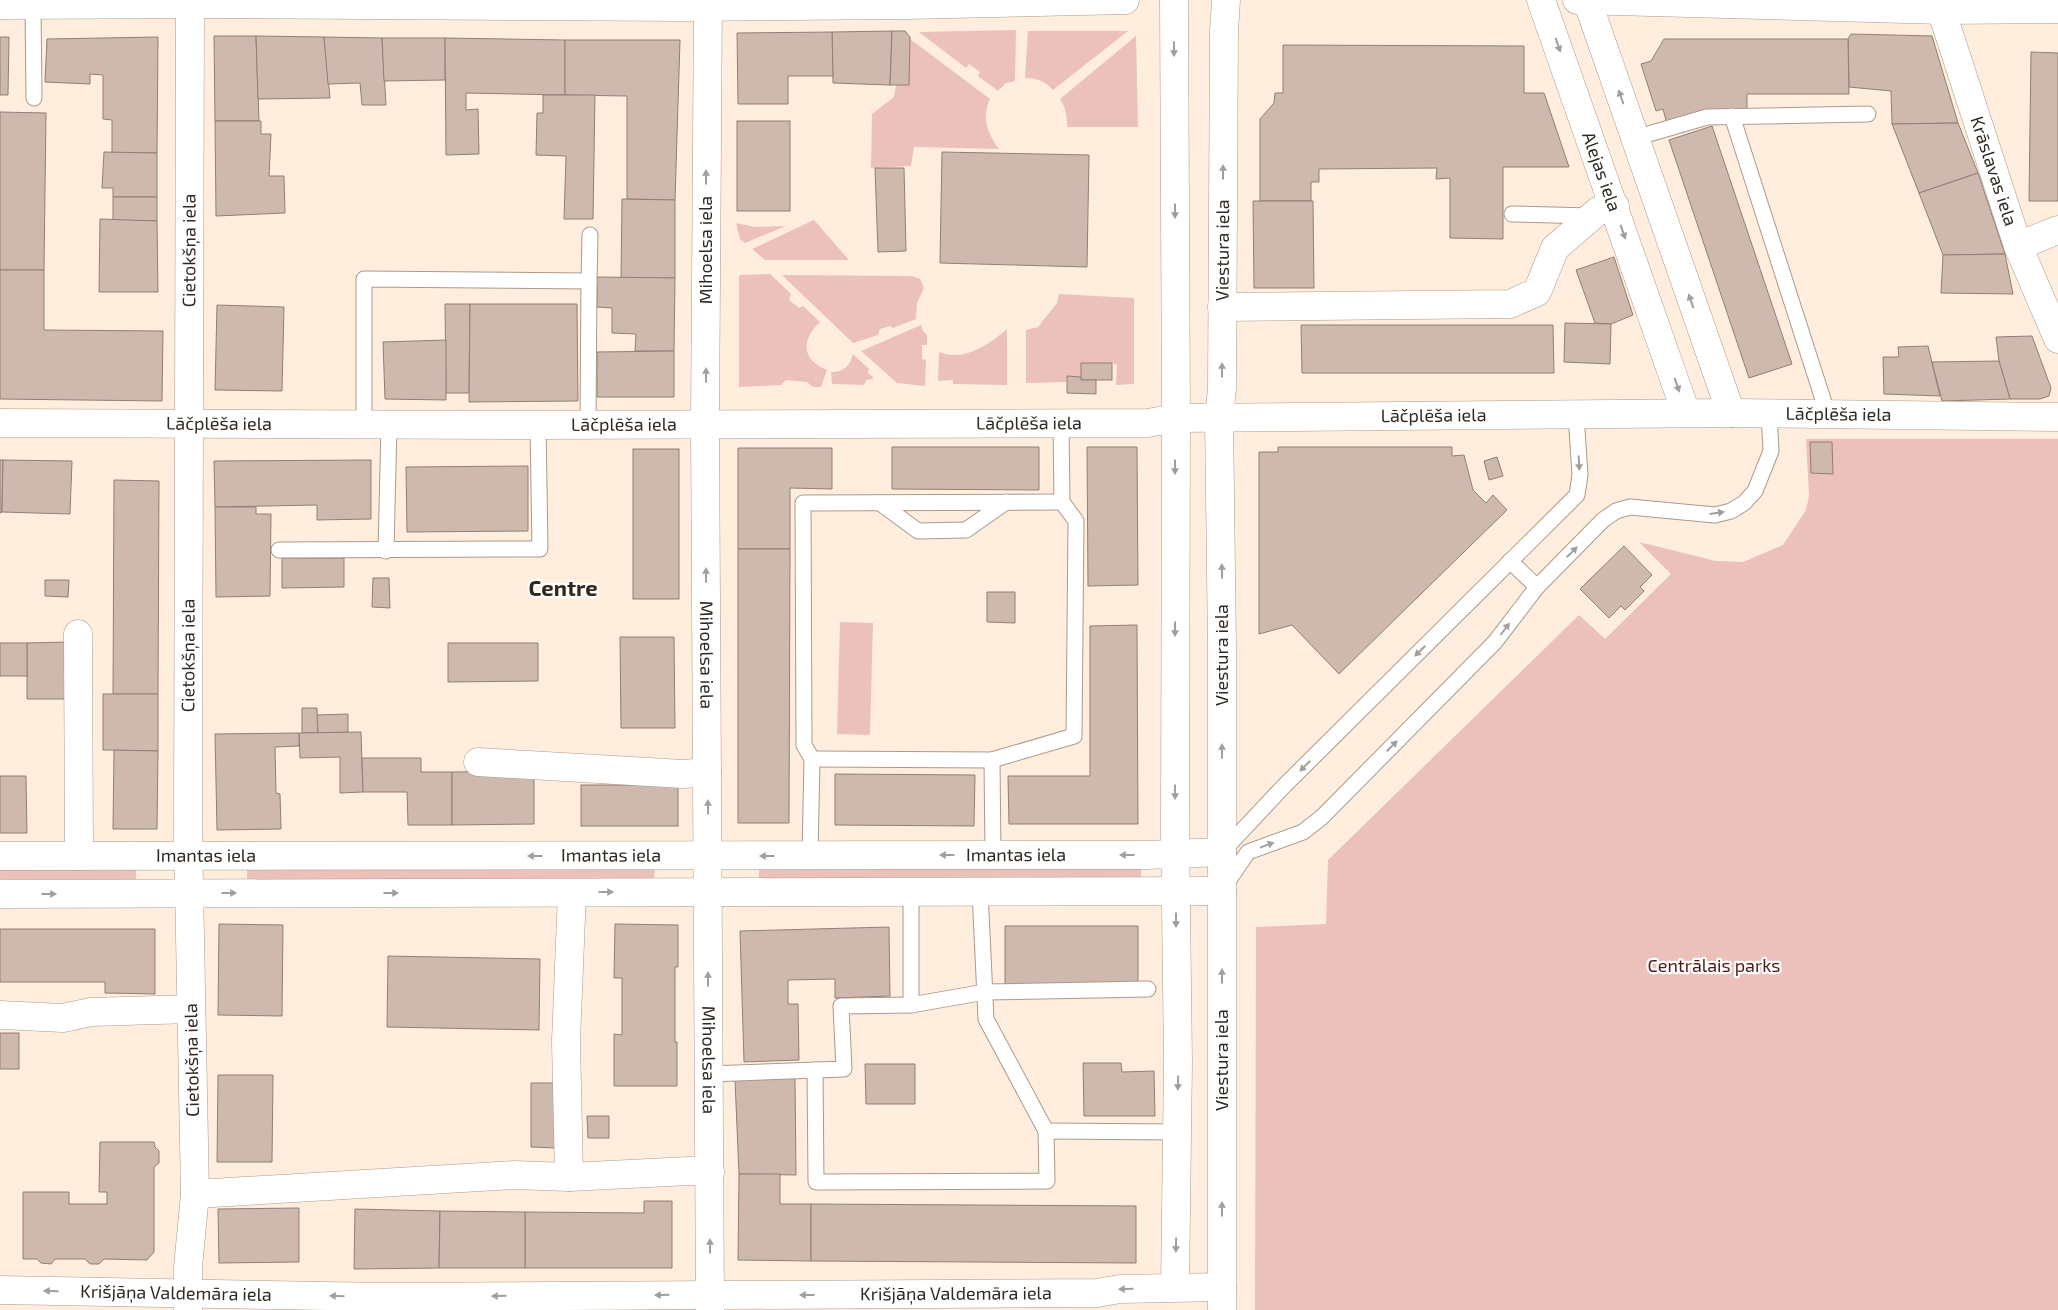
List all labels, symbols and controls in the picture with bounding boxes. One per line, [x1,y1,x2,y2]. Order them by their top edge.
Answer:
one-way arrow [1555,38,1562,53]
one-way arrow [1170,41,1178,57]
one-way arrow [1617,90,1625,105]
street label: Krāslavas iela [1967,113,2023,229]
street label: Alejas iela [1578,129,1626,214]
one-way arrow [1219,164,1227,180]
one-way arrow [702,169,710,185]
street label: Cietokšņa iela [177,194,200,307]
street label: Mihoelsa iela [694,196,716,304]
street label: Viestura iela [1210,199,1233,301]
one-way arrow [1171,203,1179,219]
one-way arrow [1619,225,1627,240]
one-way arrow [1687,293,1695,308]
one-way arrow [1218,361,1226,377]
one-way arrow [702,366,710,382]
one-way arrow [1674,378,1681,393]
street label: Lāčplēša iela [1785,402,1892,425]
street label: Lāčplēša iela [1380,403,1487,426]
street label: Lāčplēša iela [976,411,1082,434]
street label: Lāčplēša iela [166,412,272,434]
street label: Lāčplēša iela [571,413,677,435]
one-way arrow [1576,456,1584,472]
one-way arrow [1171,459,1179,475]
one-way arrow [1709,509,1725,517]
one-way arrow [1565,546,1577,558]
one-way arrow [1217,563,1225,579]
one-way arrow [702,566,710,582]
district label: Centre [528,574,598,600]
street label: Cietokšņa iela [176,599,199,712]
street label: Mihoelsa iela [696,601,719,709]
street label: Viestura iela [1210,604,1232,706]
one-way arrow [1171,622,1179,638]
one-way arrow [1500,622,1510,636]
one-way arrow [1414,645,1426,657]
one-way arrow [1386,740,1398,752]
one-way arrow [1218,743,1226,759]
one-way arrow [1299,760,1311,772]
one-way arrow [1171,784,1179,800]
one-way arrow [703,799,711,815]
one-way arrow [1260,841,1274,849]
street label: Imantas iela [561,843,661,866]
street label: Imantas iela [966,843,1066,865]
street label: Imantas iela [156,844,256,866]
one-way arrow [939,851,955,859]
one-way arrow [1119,851,1135,859]
one-way arrow [526,852,542,860]
one-way arrow [759,852,775,860]
one-way arrow [598,888,614,896]
one-way arrow [221,889,237,897]
one-way arrow [383,889,399,897]
one-way arrow [41,890,57,898]
one-way arrow [1172,913,1180,929]
park label: Centrālais parks [1647,954,1781,976]
one-way arrow [1218,968,1226,984]
one-way arrow [704,970,712,986]
street label: Cietokšņa iela [179,1003,204,1117]
street label: Mihoelsa iela [698,1006,721,1114]
street label: Viestura iela [1210,1009,1232,1111]
one-way arrow [1174,1075,1182,1091]
one-way arrow [1218,1201,1226,1217]
one-way arrow [706,1238,714,1254]
one-way arrow [1172,1238,1180,1254]
street label: Krišjāņa Valdemāra iela [80,1279,272,1305]
street label: Krišjāņa Valdemāra iela [860,1281,1052,1305]
one-way arrow [1118,1286,1134,1294]
one-way arrow [43,1287,59,1295]
one-way arrow [654,1291,670,1299]
one-way arrow [798,1291,814,1299]
one-way arrow [329,1292,345,1300]
one-way arrow [491,1292,507,1300]

